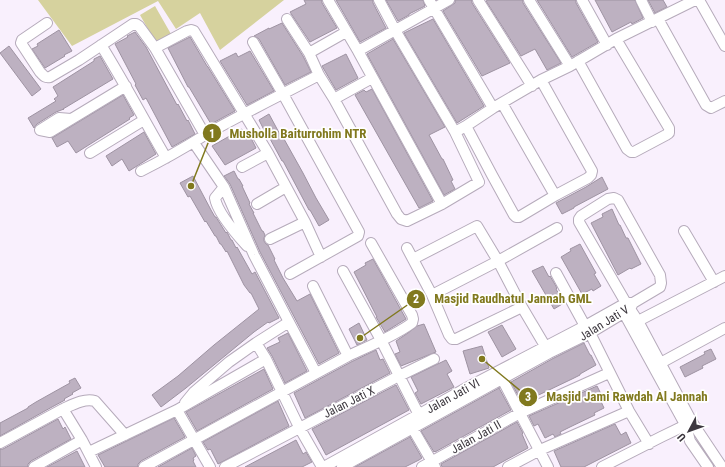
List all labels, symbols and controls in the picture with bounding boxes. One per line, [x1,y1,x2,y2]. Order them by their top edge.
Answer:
callout: Musholla Baiturrohim NTR [202,121,375,146]
text: Musholla Baiturrohim NTR [230,126,366,141]
text: 1 [209,127,215,141]
callout: Masjid Raudhatul Jannah GML [406,286,599,311]
text: Masjid Raudhatul Jannah GML [434,291,592,306]
text: 2 [413,292,419,306]
street label: Jalan Jati V [577,302,632,344]
street label: Jalan Jati VI [424,376,482,416]
street label: Jalan Jati X [321,383,377,421]
callout: Masjid Jami Rawdah Al Jannah [518,384,716,409]
text: Masjid Jami Rawdah Al Jannah [546,389,708,404]
text: 3 [525,390,531,404]
north arrow [669,411,709,451]
street label: Jalan Jati II [448,417,504,457]
text: U [675,431,689,444]

